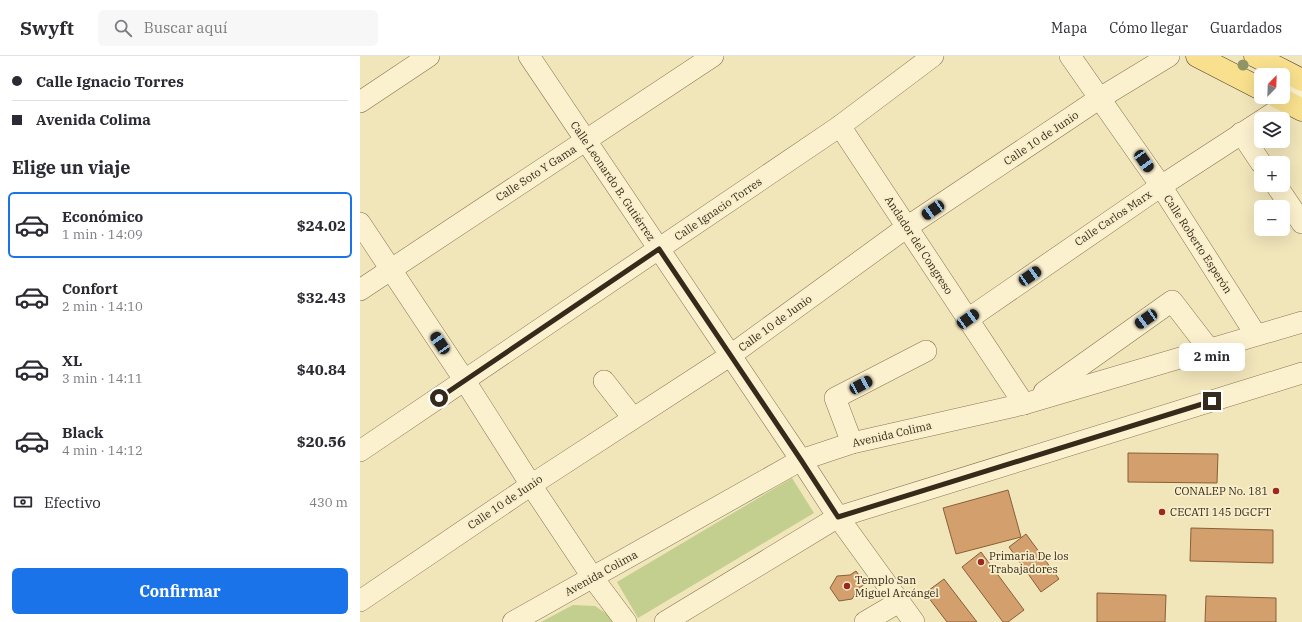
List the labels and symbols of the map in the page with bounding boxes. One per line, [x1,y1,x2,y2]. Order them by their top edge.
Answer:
north arrow [1254,68,1290,104]
street label: Calle 10 de Junio [1001,108,1081,168]
street label: Calle Leonardo B. Gutiérrez [568,118,659,244]
street label: Calle Soto Y Gama [493,142,579,204]
car [1132,148,1156,174]
street label: Calle Ignacio Torres [672,174,764,244]
street label: Calle Carlos Marx [1072,187,1154,249]
street label: Calle Roberto Esperón [1161,192,1235,296]
street label: Andador del Congreso [882,193,956,297]
car [920,198,946,222]
car [1017,264,1043,288]
street label: Calle 10 de Junio [736,292,814,354]
car [955,307,981,331]
car [1133,307,1159,331]
car [428,330,452,356]
callout: 2 min [1179,343,1245,371]
car [848,374,874,396]
route start [430,389,448,407]
route end [1203,392,1221,410]
street label: Avenida Colima [851,418,933,450]
street label: Calle 10 de Junio [465,472,545,532]
place label: CONALEP No. 181 [1174,484,1268,498]
marker: CONALEP No. 181 [1271,486,1281,496]
place label: CECATI 145 DGCFT [1170,505,1271,519]
marker: CECATI 145 DGCFT [1157,507,1167,517]
street label: Avenida Colima [562,547,640,599]
place label: Primaria De los Trabajadores [989,549,1069,576]
marker: Primaria De los Trabajadores [976,557,986,567]
place label: Templo San Miguel Arcángel [855,573,939,600]
marker: Templo San Miguel Arcángel [842,581,852,591]

